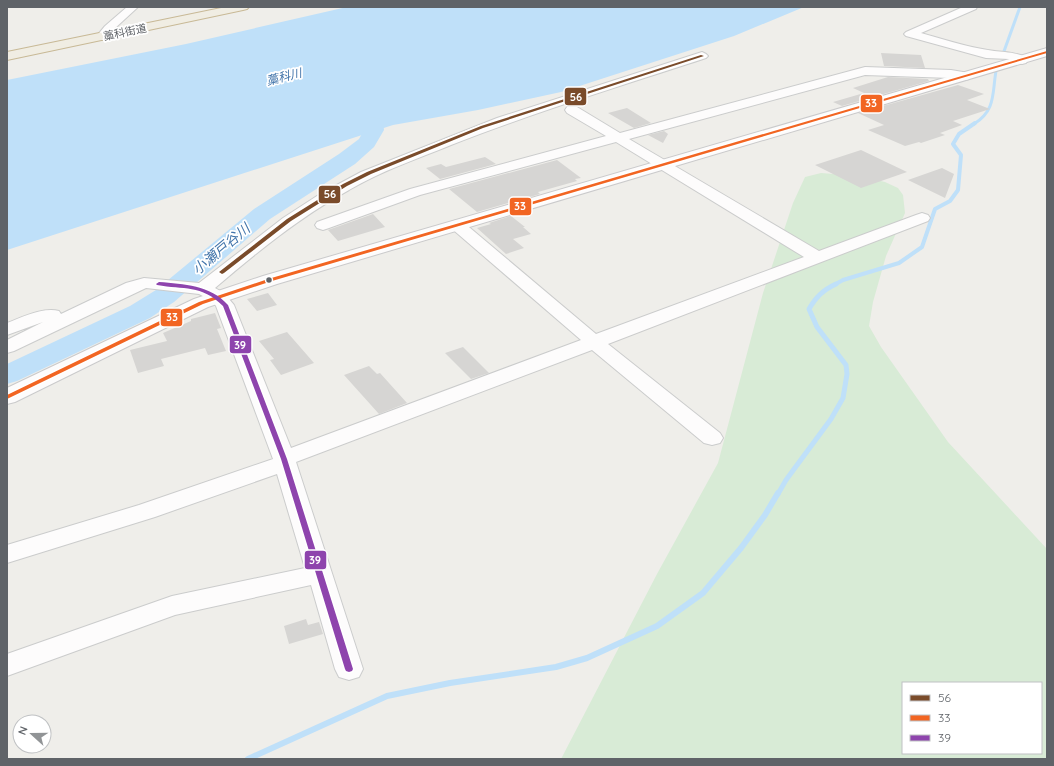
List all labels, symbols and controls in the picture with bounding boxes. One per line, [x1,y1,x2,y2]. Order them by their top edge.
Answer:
street label: 藁科街道 [102,21,148,43]
water label: 藁科川 [265,64,305,88]
line badge: 56 [564,87,587,106]
text: 56 [570,90,582,104]
line badge: 33 [860,94,883,113]
text: 33 [865,96,877,110]
line badge: 56 [318,185,341,204]
text: 56 [324,187,336,201]
line badge: 33 [509,197,532,216]
text: 33 [514,199,526,213]
water label: 小瀬戸谷川 [188,218,255,278]
unlabelled marker [264,275,274,285]
line badge: 33 [160,308,183,327]
text: 33 [166,310,178,324]
line badge: 39 [229,335,252,354]
text: 39 [234,338,246,352]
line badge: 39 [304,550,327,570]
text: 39 [309,553,321,567]
legend [902,682,1042,754]
text: 56 [938,690,952,705]
text: 33 [938,710,951,725]
north arrow [12,714,52,754]
text: N [15,724,31,737]
text: 39 [938,730,951,745]

